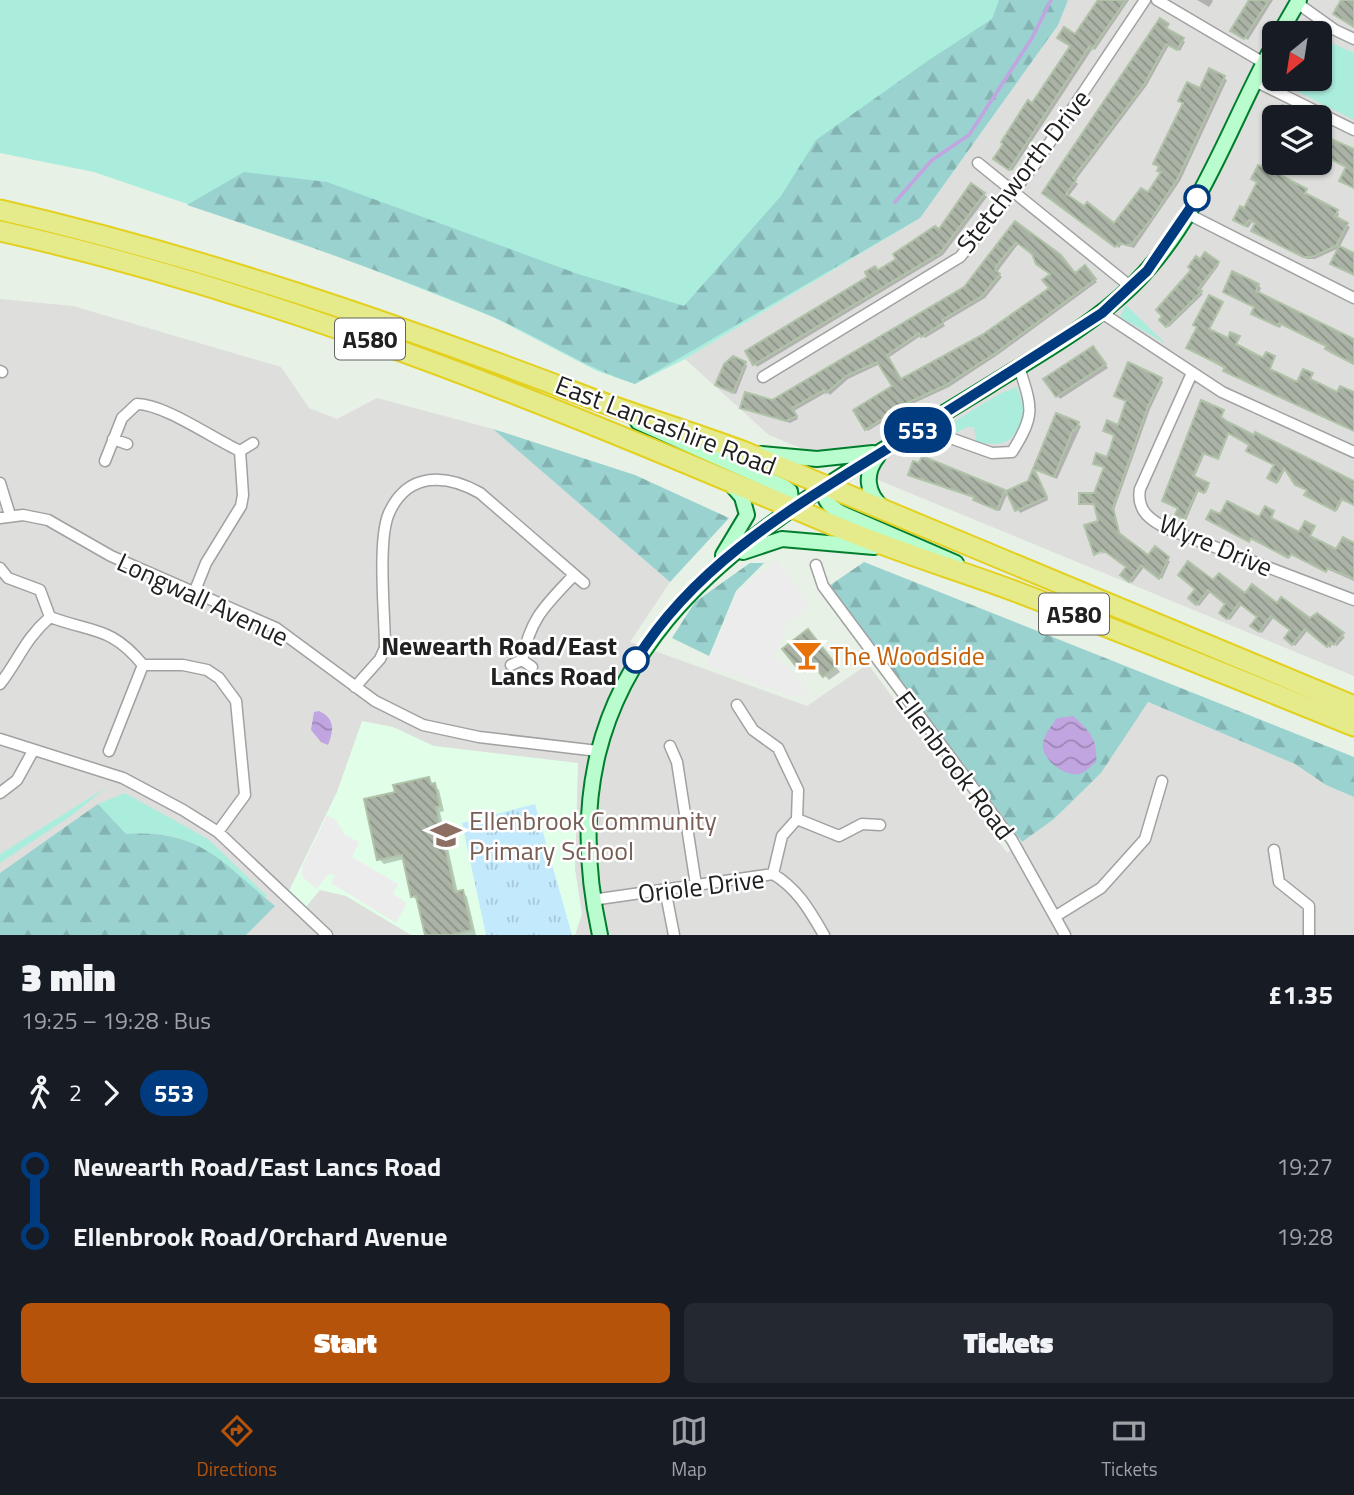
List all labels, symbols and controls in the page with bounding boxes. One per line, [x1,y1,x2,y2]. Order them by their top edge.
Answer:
north arrow [1262,21,1332,91]
map controls [1262,21,1332,175]
street label: Stetchworth Drive [947,81,1099,261]
button: layers [1262,105,1332,175]
unlabelled marker [1184,185,1210,211]
road number: A580 [335,318,405,360]
street label: East Lancashire Road [550,365,782,485]
line badge: 553 [878,407,958,453]
text: 553 [898,412,938,448]
street label: Wyre Drive [1153,504,1279,586]
street label: Longwall Avenue [111,542,295,656]
road number: A580 [1039,594,1109,634]
place label: Newearth Road/East Lancs Road [381,626,617,695]
place label: The Woodside [830,636,985,675]
bar icon: The Woodside [790,638,824,672]
marker: Newearth Road/East Lancs Road [623,647,649,673]
street label: Ellenbrook Road [886,682,1024,848]
place label: Ellenbrook Community Primary School [469,801,717,870]
school or university icon: Ellenbrook Community Primary School [429,818,463,852]
street label: Oriole Drive [635,859,767,913]
text: 3 min [21,948,115,1006]
text: £1.35 [1268,975,1333,1014]
text: 19:25 – 19:28 · Bus [21,1003,211,1038]
icon: walk [21,1074,59,1112]
icon: forward [92,1074,130,1112]
text: 2 [69,1075,82,1110]
text: 553 [154,1075,194,1111]
text: Newearth Road/East Lancs Road [73,1147,441,1186]
text: 19:27 [1276,1149,1333,1184]
text: Ellenbrook Road/Orchard Avenue [73,1217,448,1256]
text: 19:28 [1276,1219,1333,1254]
button: Start [21,1303,670,1383]
button: Tickets [684,1303,1333,1383]
tab: Directions [197,1412,277,1483]
tab: Map [670,1412,708,1483]
tab: Tickets [1101,1412,1157,1483]

